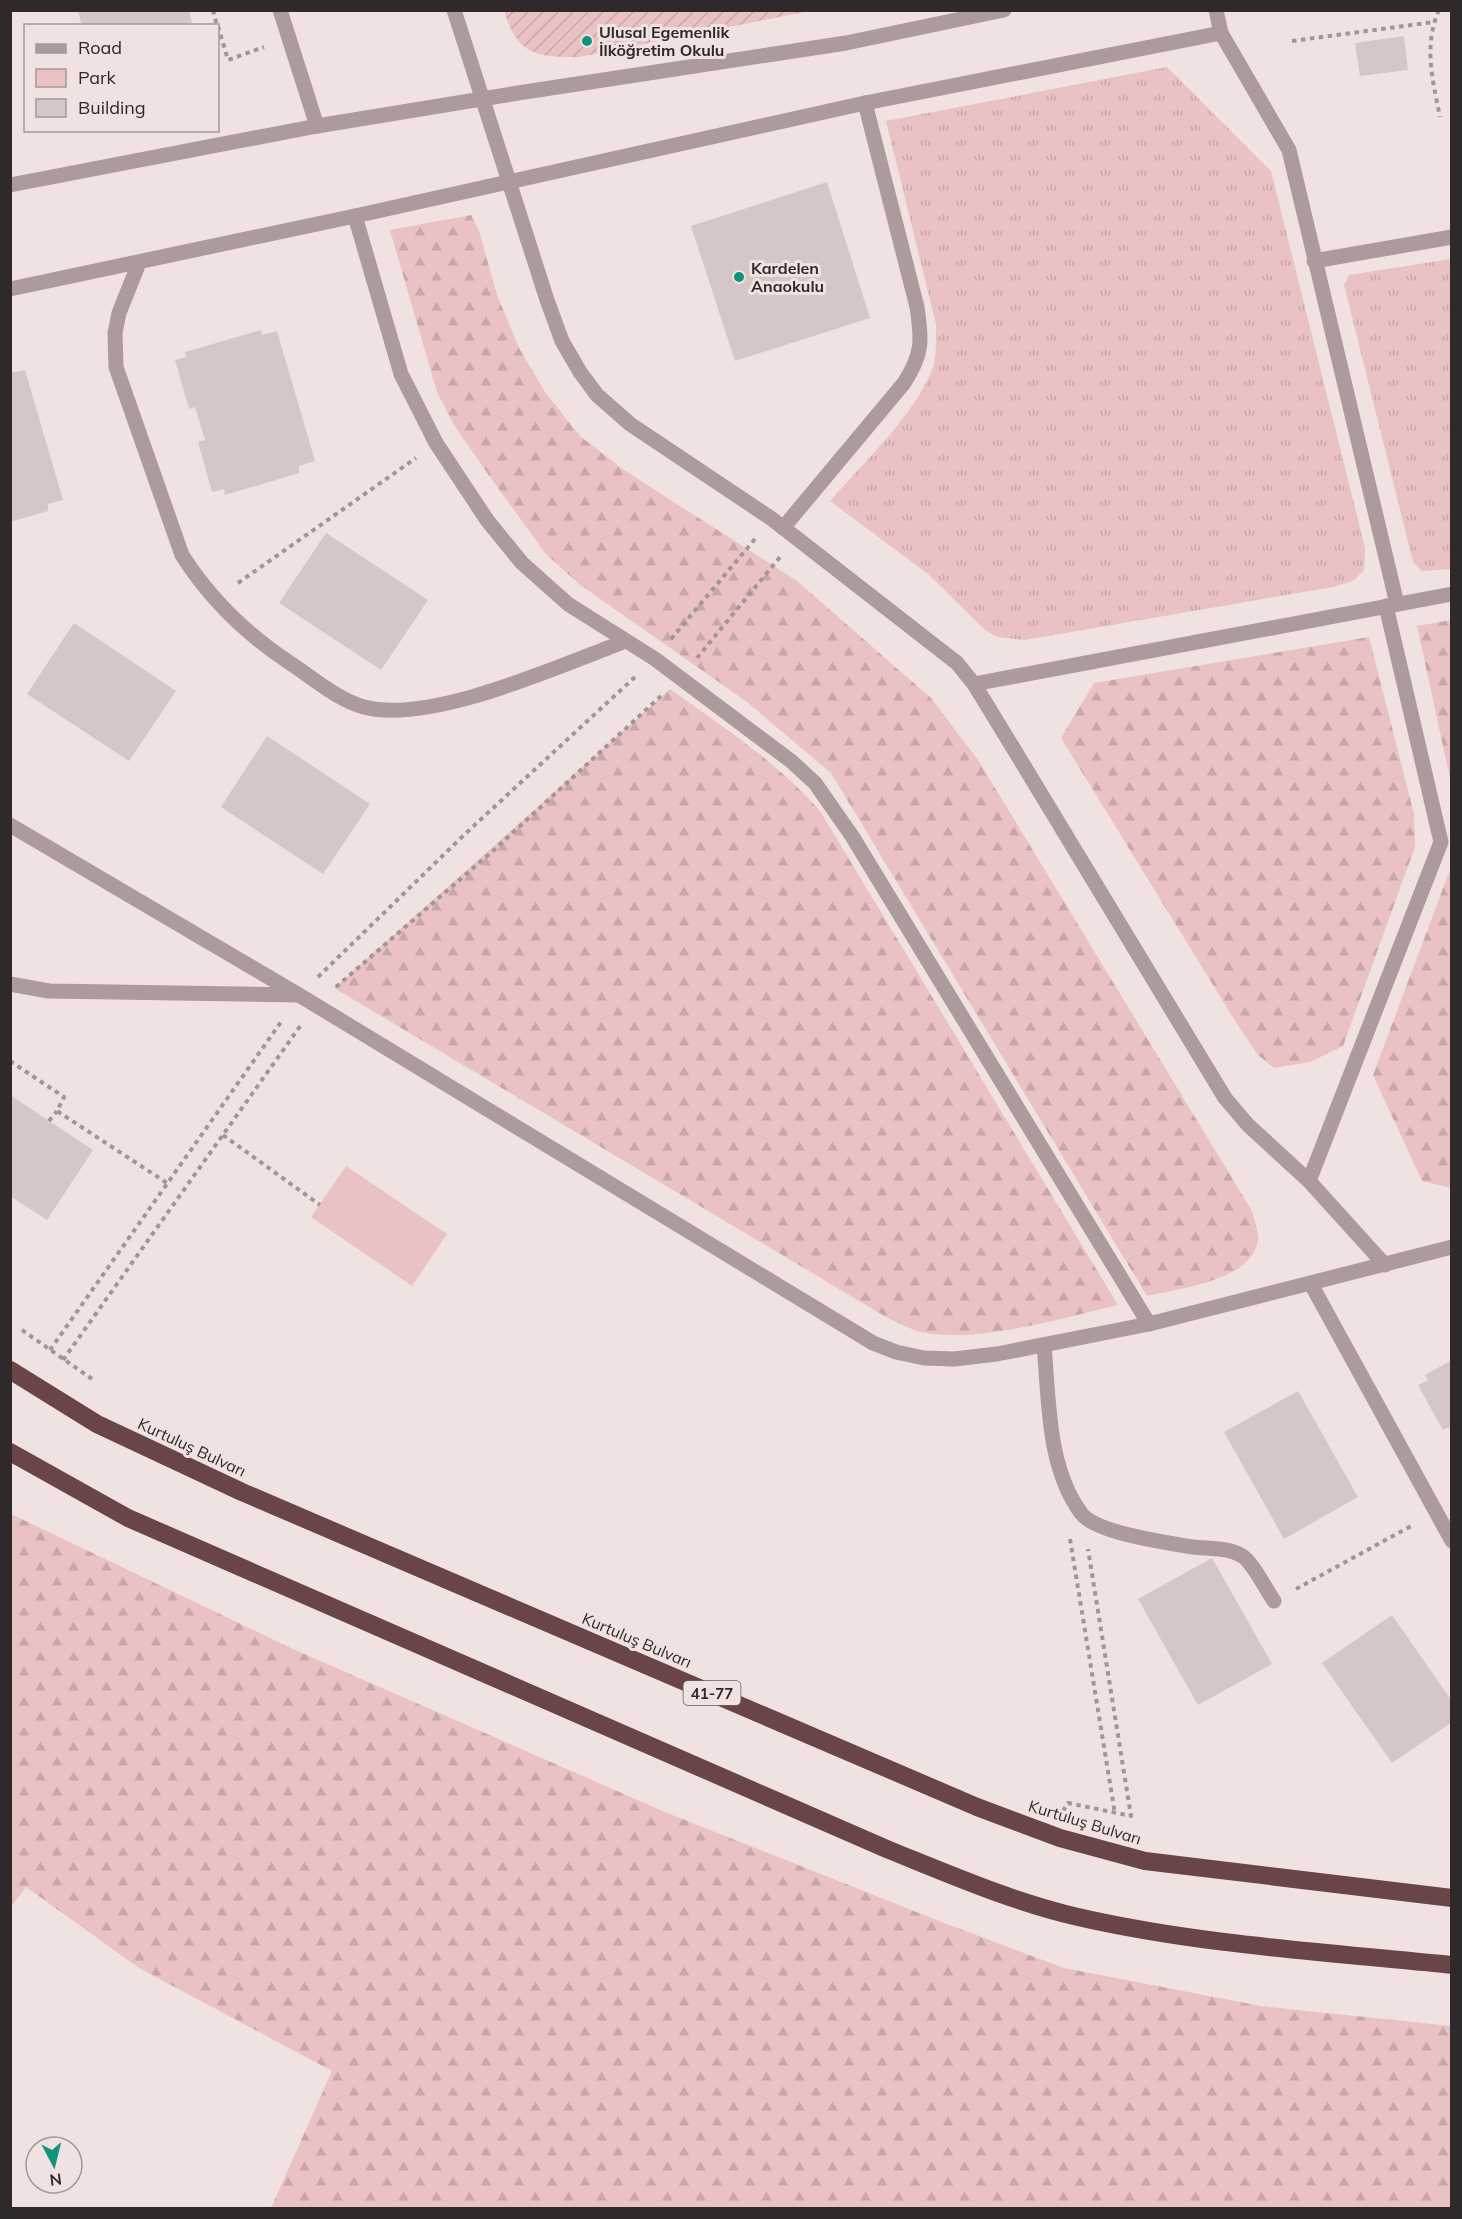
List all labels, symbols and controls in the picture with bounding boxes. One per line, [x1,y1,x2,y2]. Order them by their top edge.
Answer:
place label: Ulusal Egemenlik İlköğretim Okulu [599,22,730,60]
legend [24,24,219,132]
marker: Ulusal Egemenlik İlköğretim Okulu [580,34,594,48]
text: Road [78,36,122,59]
text: Park [78,66,117,89]
text: Building [78,96,146,119]
place label: Kardelen Anaokulu [751,258,824,296]
marker: Kardelen Anaokulu [732,270,746,284]
street label: Kurtuluş Bulvarı [135,1413,249,1481]
street label: Kurtuluş Bulvarı [579,1608,695,1672]
road number: 41-77 [684,1681,740,1705]
street label: Kurtuluş Bulvarı [1026,1795,1144,1849]
north arrow [24,2135,84,2195]
text: N [49,2169,63,2191]

